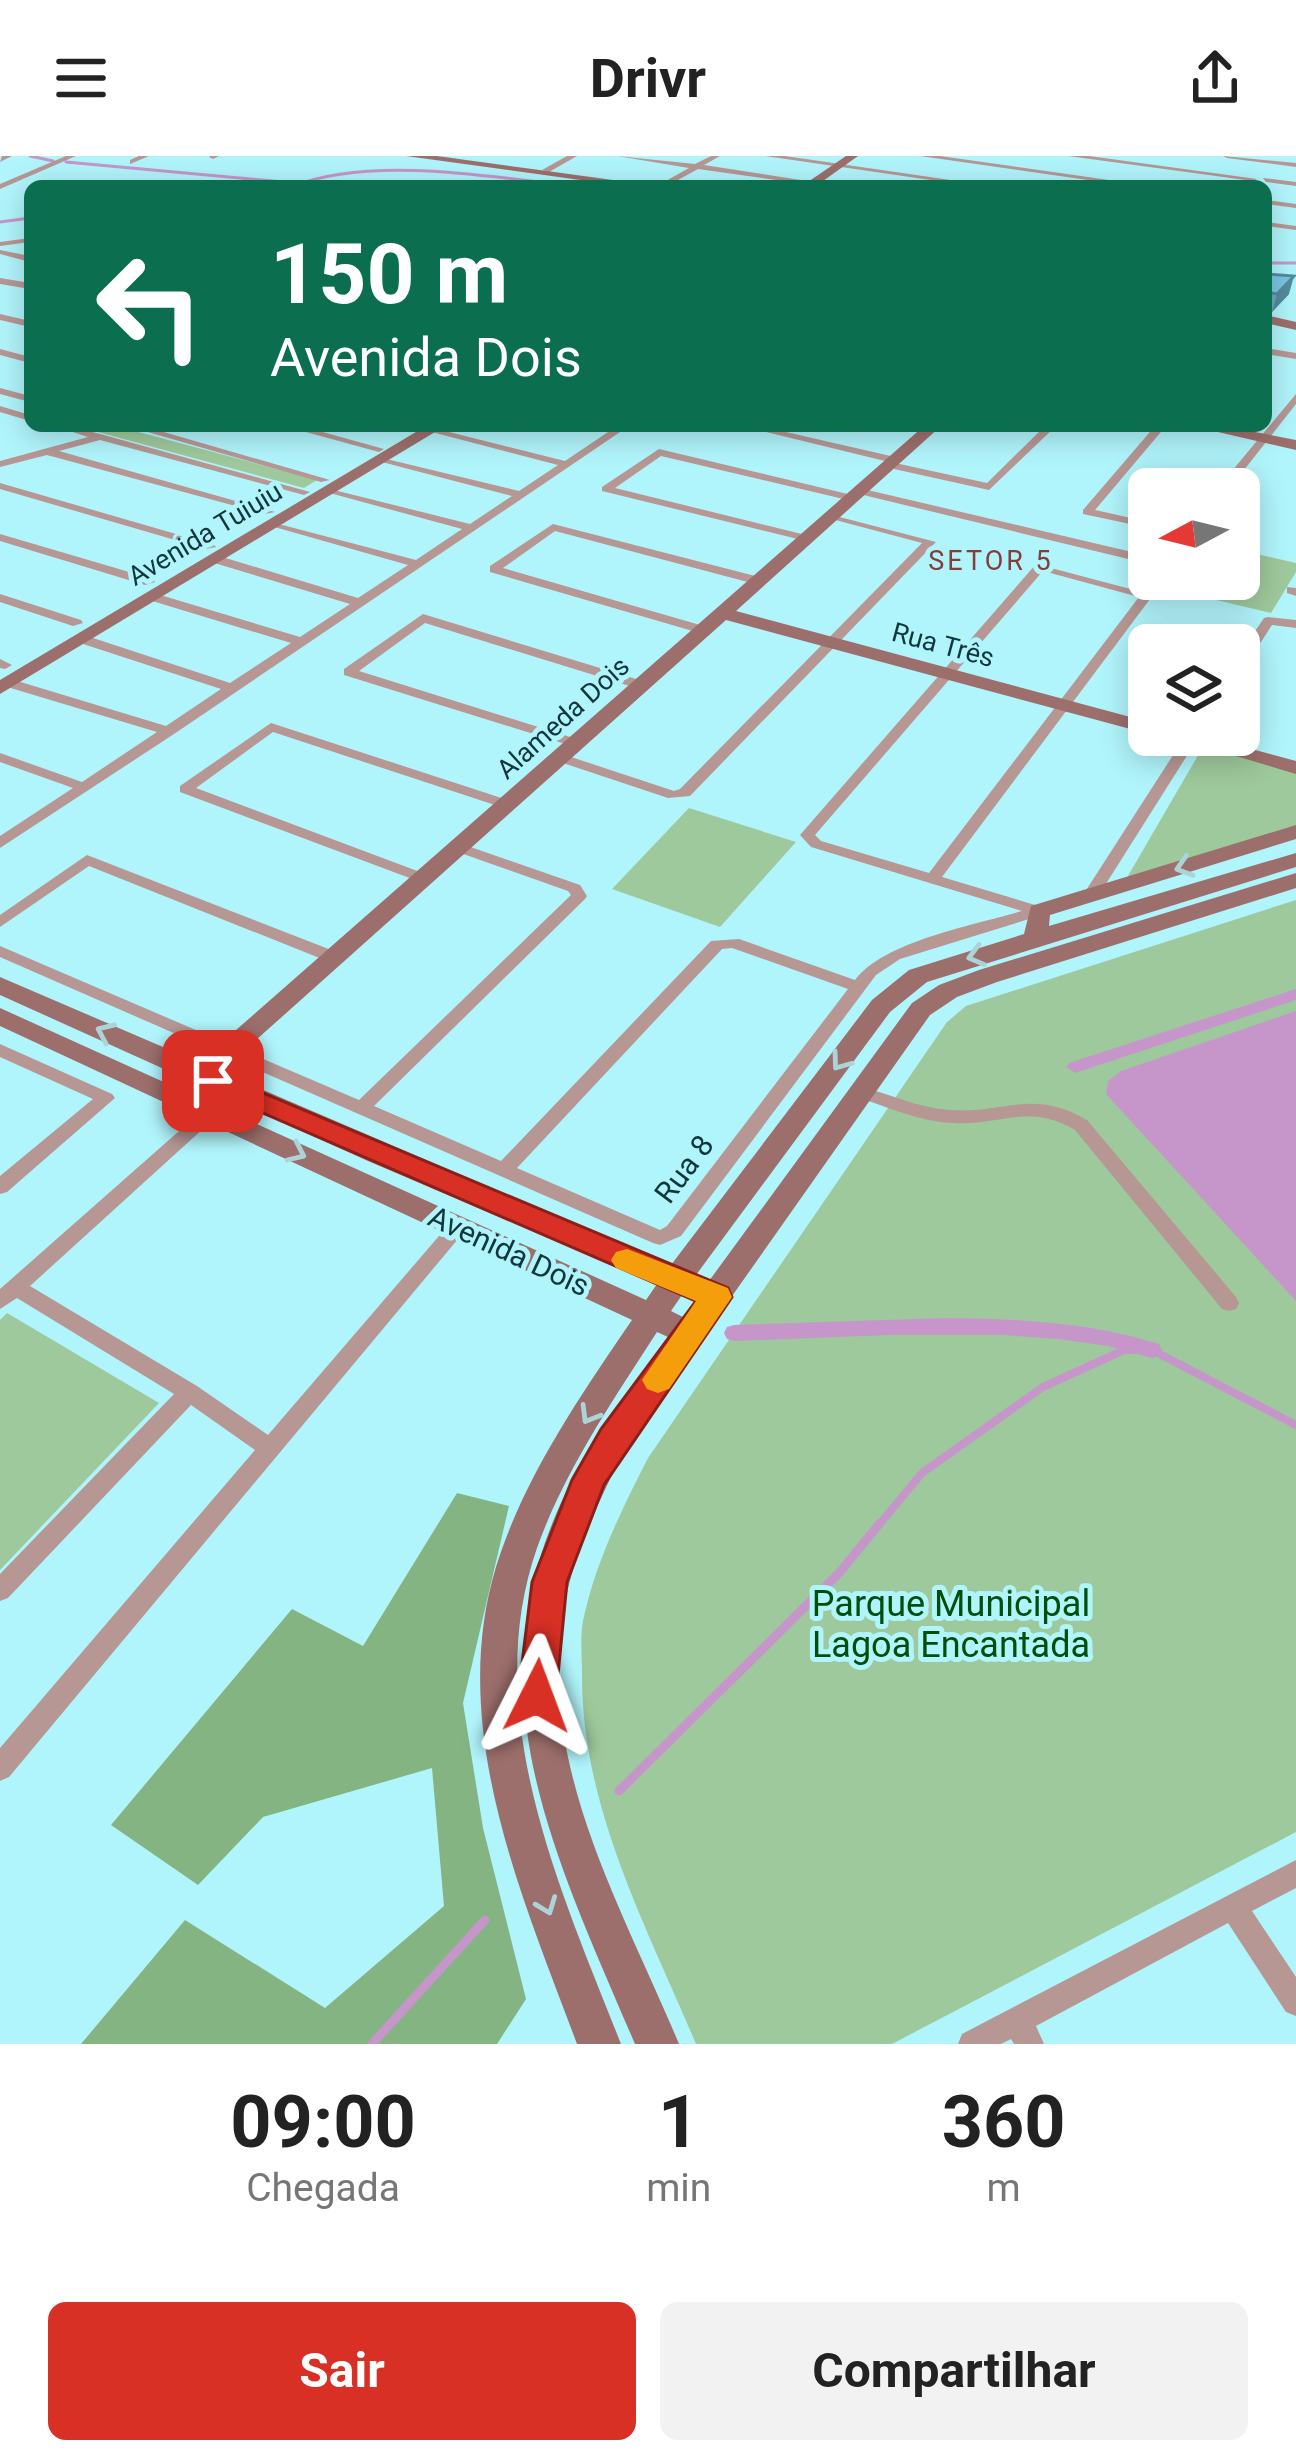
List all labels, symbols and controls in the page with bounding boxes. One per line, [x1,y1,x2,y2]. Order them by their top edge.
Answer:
icon: menu [48,45,114,111]
icon: share [1182,45,1248,111]
text: Drivr [590,47,706,110]
text: 150 m [270,225,508,324]
icon: left [72,228,228,384]
text: Avenida Dois [270,326,582,389]
north arrow [1128,468,1260,600]
map controls [1128,468,1260,756]
street label: Avenida Tuiuiu [122,475,288,593]
district label: SETOR 5 [928,545,1054,577]
street label: Rua Três [888,616,998,674]
button: layers [1128,624,1260,756]
street label: Alameda Dois [490,650,636,786]
one-way arrow [1174,853,1195,878]
one-way arrow [966,942,986,967]
one-way arrow [96,1023,117,1047]
pin [162,1030,264,1132]
icon: arrive [180,1048,246,1114]
one-way arrow [832,1049,854,1070]
street label: Rua 8 [647,1128,721,1210]
one-way arrow [285,1139,306,1162]
street label: Avenida Dois [423,1199,595,1303]
one-way arrow [580,1402,603,1424]
park label: Parque Municipal Lagoa Encantada [812,1583,1090,1666]
position arrow [474,1633,600,1759]
one-way arrow [533,1895,557,1916]
text: 09:00 [230,2080,416,2165]
text: 1 [658,2080,699,2165]
text: 360 [942,2080,1066,2165]
text: Chegada [246,2165,400,2211]
text: min [646,2165,711,2211]
text: m [987,2165,1021,2211]
button: Sair [48,2302,636,2440]
button: Compartilhar [660,2302,1248,2440]

